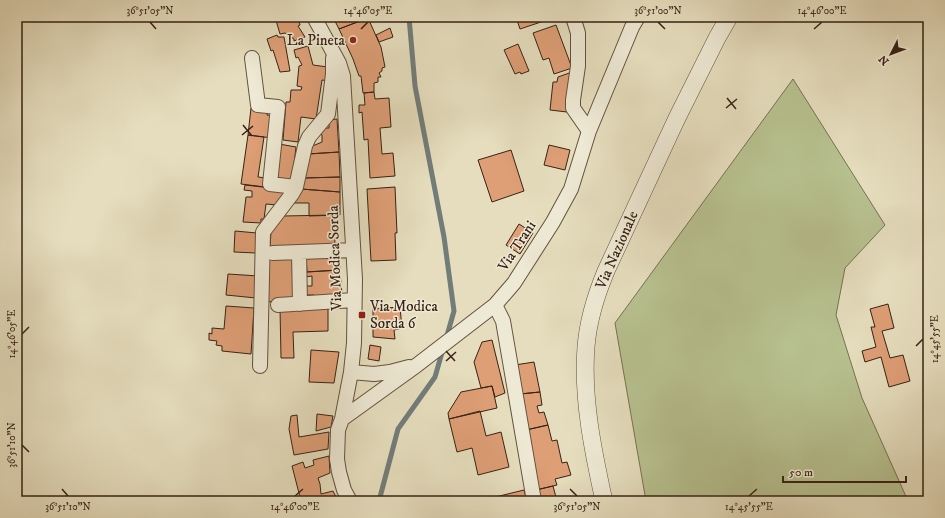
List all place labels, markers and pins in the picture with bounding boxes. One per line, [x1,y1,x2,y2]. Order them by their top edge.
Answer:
place label: La Pineta [287,31,346,50]
marker: La Pineta [348,35,358,45]
place label: Via Modica Sorda 6 [369,297,438,333]
marker: Via Modica Sorda 6 [357,310,367,320]

